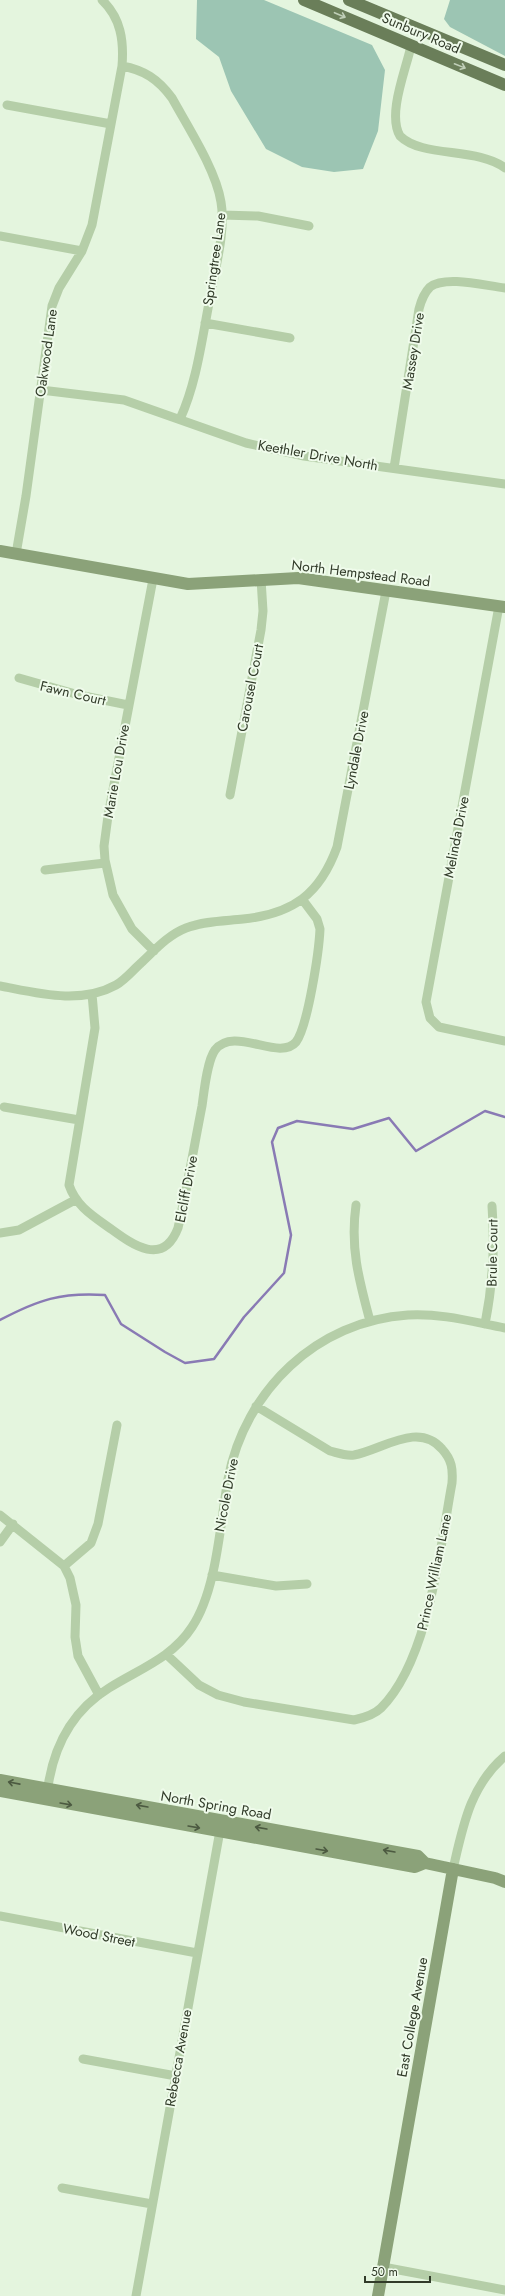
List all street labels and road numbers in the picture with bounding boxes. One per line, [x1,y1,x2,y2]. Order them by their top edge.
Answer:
street label: Sunbury Road [379,7,463,59]
street label: Springtree Lane [198,211,230,307]
street label: Oakwood Lane [30,308,62,398]
street label: Massey Drive [397,311,429,391]
street label: Keethler Drive North [256,435,380,475]
street label: North Hempstead Road [290,555,432,591]
street label: Carousel Court [232,642,268,734]
street label: Fawn Court [38,676,109,710]
street label: Lyndale Drive [339,709,373,791]
street label: Marie Lou Drive [98,723,134,819]
street label: Melinda Drive [438,794,474,880]
street label: Elcliff Drive [170,1154,202,1224]
street label: Brule Court [481,1219,503,1287]
street label: Nicole Drive [209,1456,243,1534]
street label: Prince William Lane [412,1512,456,1632]
street label: North Spring Road [159,1785,273,1825]
street label: Wood Street [61,1918,138,1952]
street label: East College Avenue [392,1955,432,2079]
street label: Rebecca Avenue [160,2008,196,2108]

